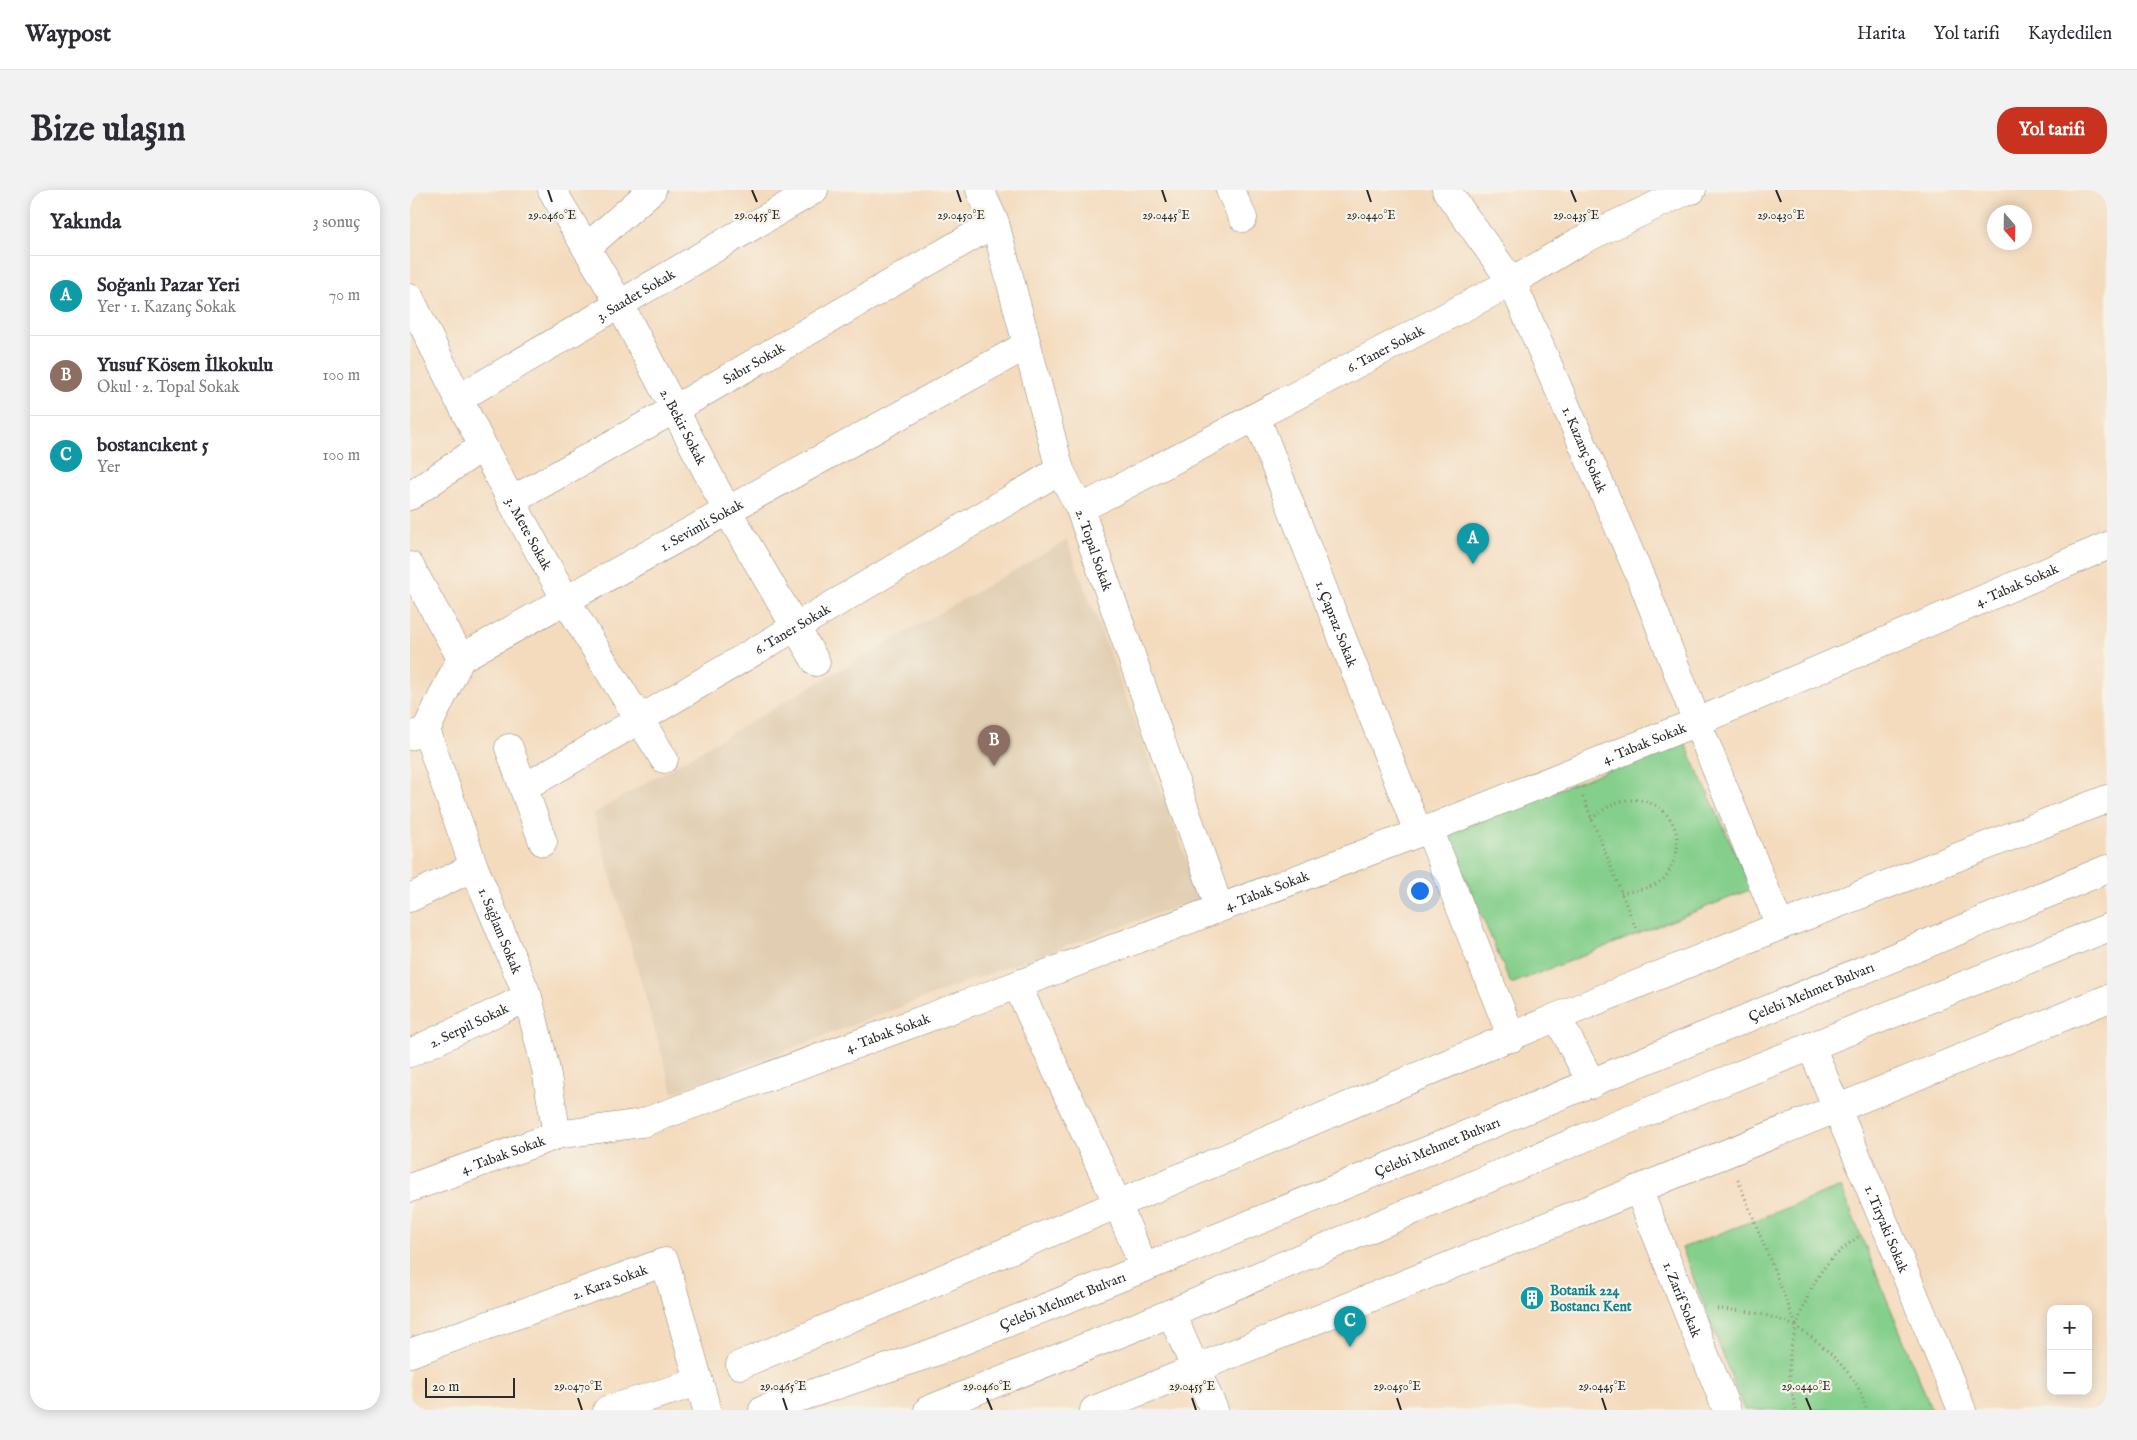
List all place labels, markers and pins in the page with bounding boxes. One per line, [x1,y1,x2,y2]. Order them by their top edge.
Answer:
pin: A [1457,523,1489,564]
pin: B [978,725,1010,766]
place label: Botanik 224 Bostancı Kent [1550,1282,1632,1316]
building icon: Botanik 224 Bostancı Kent [1519,1285,1545,1311]
pin: C [1334,1306,1366,1347]

